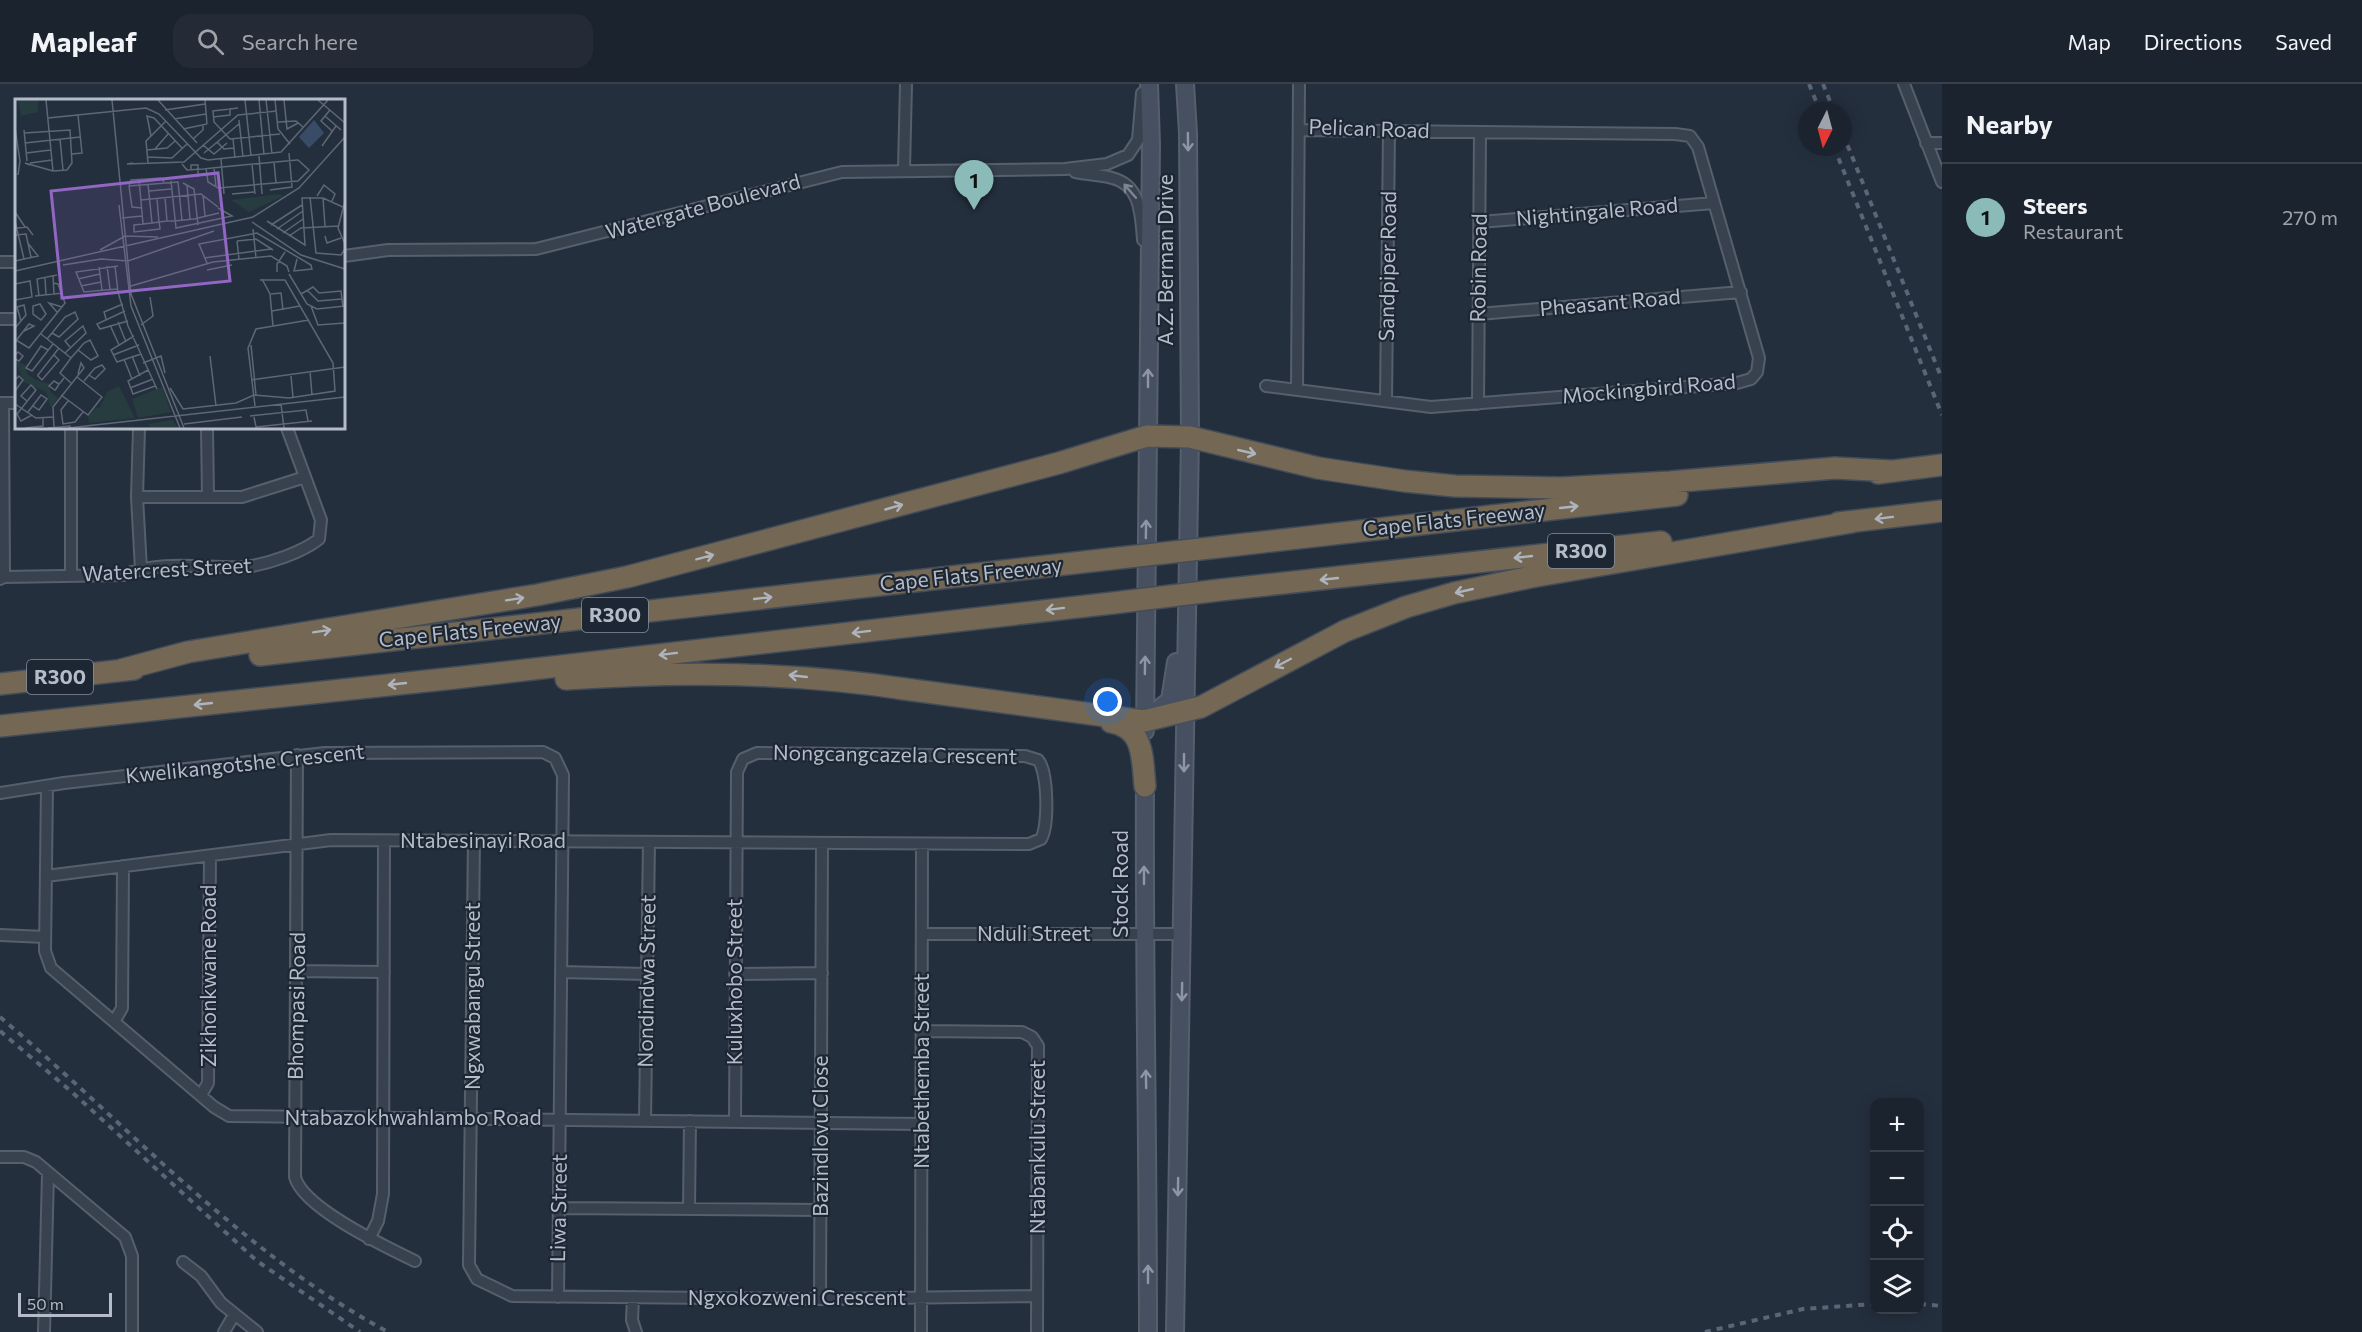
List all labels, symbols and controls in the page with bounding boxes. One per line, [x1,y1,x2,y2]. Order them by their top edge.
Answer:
search box [173,14,593,68]
text: Mapleaf [30,24,137,58]
icon: search [194,25,227,58]
text: Search here [242,28,358,55]
text: Map [2068,29,2111,54]
text: Directions [2144,29,2242,54]
text: Saved [2275,29,2332,54]
inset map [15,99,345,429]
north arrow [1798,102,1852,156]
text: Nearby [1966,108,2053,139]
street label: Pelican Road [1308,113,1430,142]
one-way arrow [1182,132,1194,152]
pin: 1 [954,160,994,210]
street label: Watergate Boulevard [602,168,803,244]
street label: A.Z. Berman Drive [1152,174,1177,346]
one-way arrow [1124,183,1137,199]
street label: Sandpiper Road [1373,191,1400,341]
street label: Nightingale Road [1515,191,1679,230]
text: Steers [2023,192,2087,219]
text: 1 [1981,205,1990,229]
text: 270 m [2282,205,2338,229]
street label: Robin Road [1464,213,1491,323]
text: Restaurant [2023,219,2123,243]
street label: Pheasant Road [1538,283,1681,320]
street label: Mockingbird Road [1561,367,1737,408]
one-way arrow [1142,368,1154,388]
one-way arrow [1236,447,1256,458]
street label: Cape Flats Freeway [1361,496,1546,541]
one-way arrow [884,501,903,512]
one-way arrow [1559,502,1578,513]
one-way arrow [1874,513,1894,524]
one-way arrow [1140,520,1152,540]
road number: R300 [1548,534,1614,568]
one-way arrow [695,551,714,563]
street label: Cape Flats Freeway [878,551,1063,596]
street label: Watercrest Street [81,552,252,585]
one-way arrow [1514,552,1534,563]
one-way arrow [1320,573,1340,584]
one-way arrow [1455,586,1474,598]
one-way arrow [753,592,773,603]
one-way arrow [504,593,524,604]
road number: R300 [582,598,648,632]
one-way arrow [1046,604,1066,615]
street label: Cape Flats Freeway [377,607,562,652]
one-way arrow [312,625,332,636]
one-way arrow [852,626,872,637]
one-way arrow [658,649,678,660]
one-way arrow [1139,655,1151,675]
one-way arrow [1275,658,1293,669]
road number: R300 [27,660,93,694]
one-way arrow [788,670,808,681]
one-way arrow [387,679,407,690]
your location [1093,687,1122,716]
one-way arrow [193,699,213,710]
street label: Kwelikangotshe Crescent [124,738,366,787]
street label: Nongcangcazela Crescent [773,739,1017,768]
one-way arrow [1178,752,1190,772]
street label: Ntabesinayi Road [400,827,566,852]
street label: Stock Road [1107,830,1132,938]
one-way arrow [1138,866,1150,886]
street label: Zikhonkwane Road [195,885,220,1067]
street label: Nondindwa Street [631,894,660,1068]
street label: Kuluxhobo Street [721,899,746,1065]
street label: Ngxwabangu Street [459,902,484,1090]
street label: Nduli Street [977,920,1091,945]
street label: Bhompasi Road [282,932,309,1080]
street label: Ntabethemba Street [908,973,933,1169]
one-way arrow [1176,982,1188,1002]
street label: Bazindlovu Close [807,1055,832,1217]
street label: Ntabankulu Street [1024,1060,1049,1234]
one-way arrow [1141,1069,1152,1089]
map controls [1870,1098,1924,1314]
button: + [1870,1098,1924,1152]
street label: Ntabazokhwahlambo Road [284,1104,542,1129]
button: − [1870,1152,1924,1206]
street label: Liwa Street [544,1154,571,1262]
one-way arrow [1173,1177,1184,1197]
button: locate [1870,1206,1924,1260]
button: layers [1870,1260,1924,1314]
one-way arrow [1142,1264,1154,1284]
street label: Ngxokozweni Crescent [688,1284,906,1309]
scale bar [18,1290,112,1318]
text: 50 m [27,1294,64,1313]

